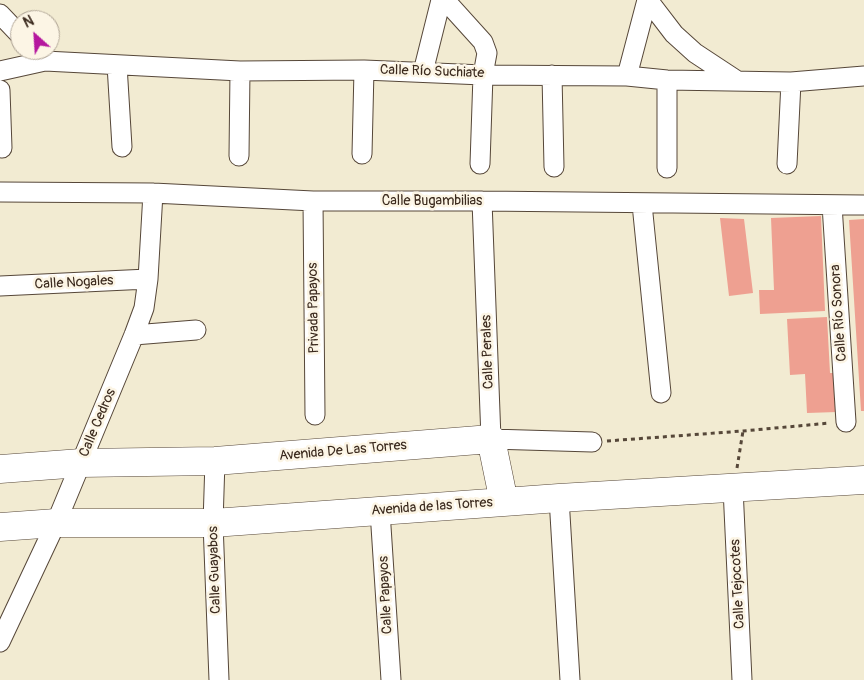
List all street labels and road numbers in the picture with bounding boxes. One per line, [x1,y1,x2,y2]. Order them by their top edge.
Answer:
street label: Calle Río Suchiate [379,62,485,82]
street label: Calle Bugambilias [382,193,482,209]
street label: Privada Papayos [305,262,323,354]
street label: Calle Río Sonora [827,264,851,362]
street label: Calle Nogales [34,273,114,293]
street label: Calle Perales [478,315,498,389]
street label: Calle Cedros [76,386,120,460]
street label: Avenida De Las Torres [279,437,407,465]
street label: Avenida de las Torres [371,494,493,520]
street label: Calle Guayabos [205,526,225,614]
street label: Calle Tejocotes [727,539,749,629]
street label: Calle Papayos [376,555,396,635]

